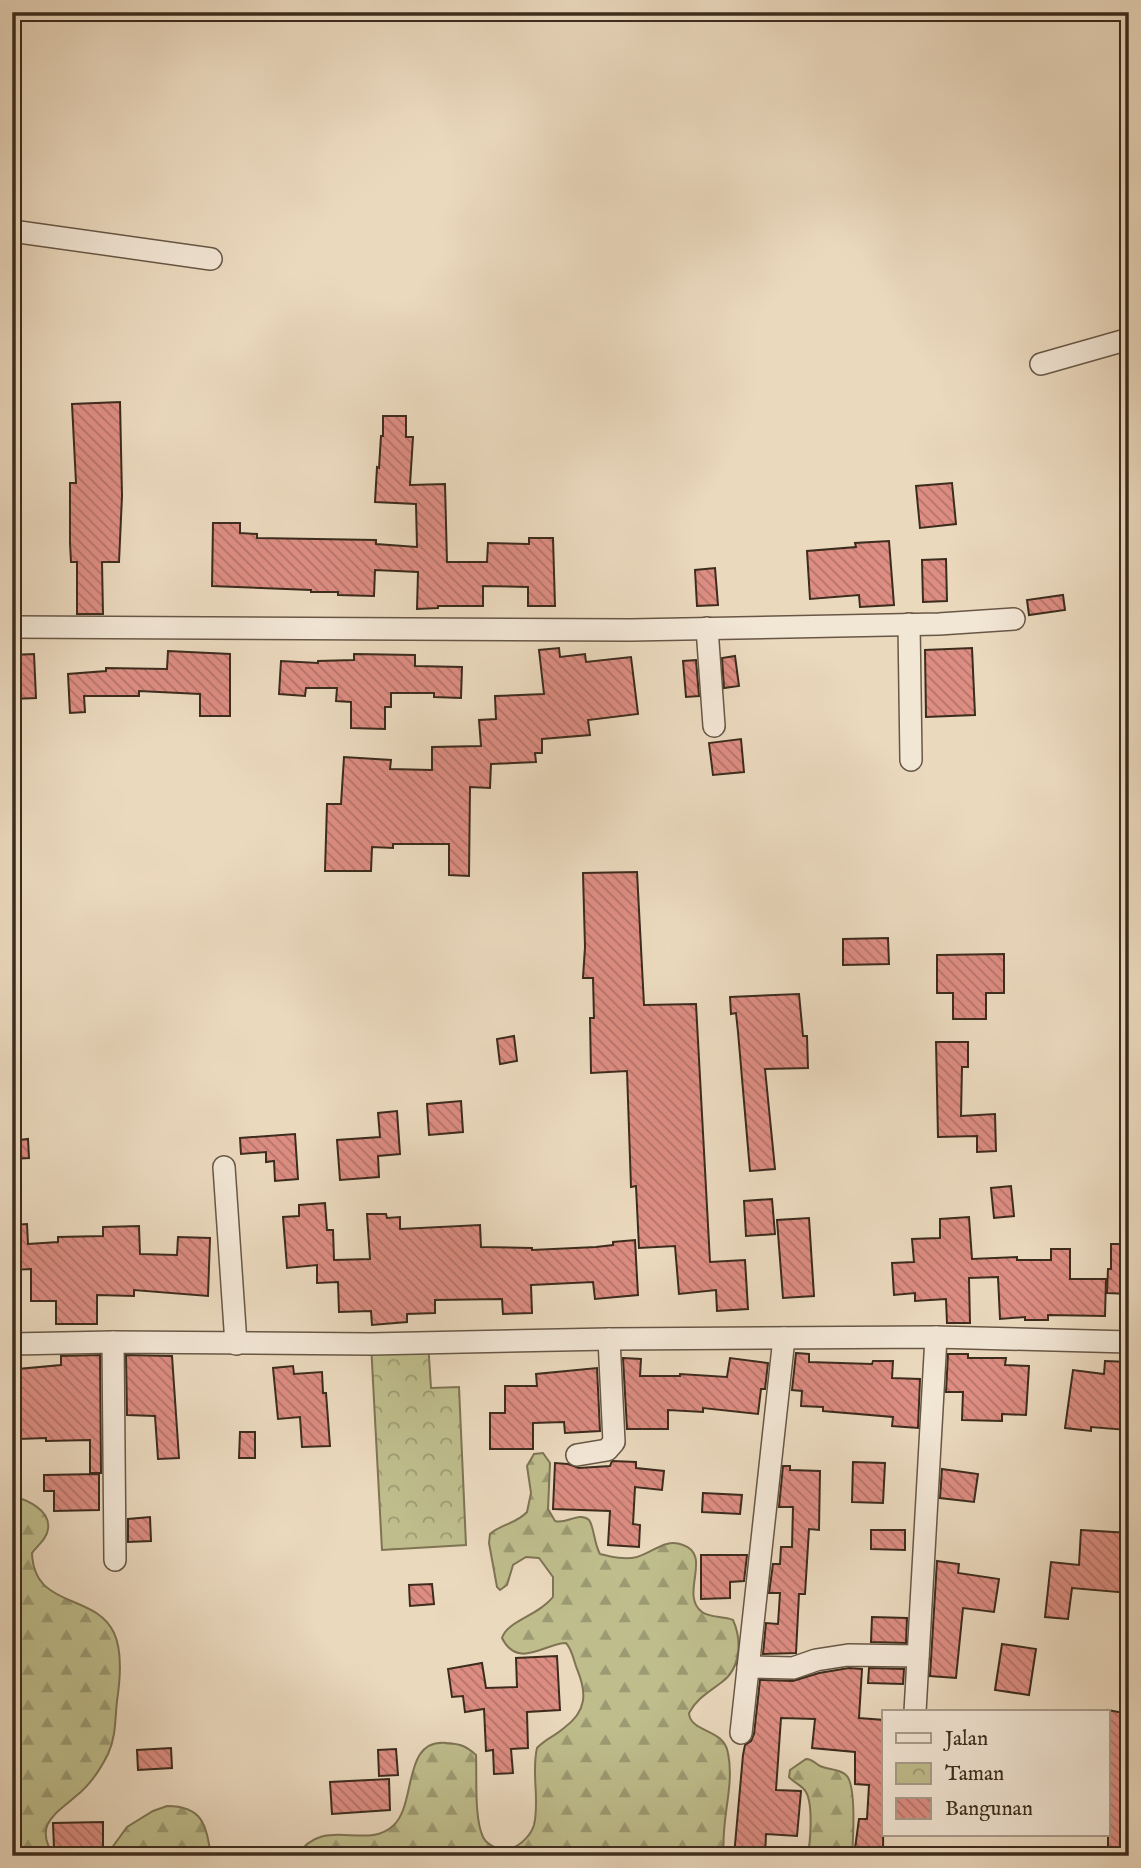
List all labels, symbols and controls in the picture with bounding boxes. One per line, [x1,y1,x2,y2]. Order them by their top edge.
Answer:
legend [882,1710,1110,1836]
text: Jalan [943,1726,988,1753]
text: Taman [945,1761,1004,1788]
text: Bangunan [945,1796,1033,1823]

